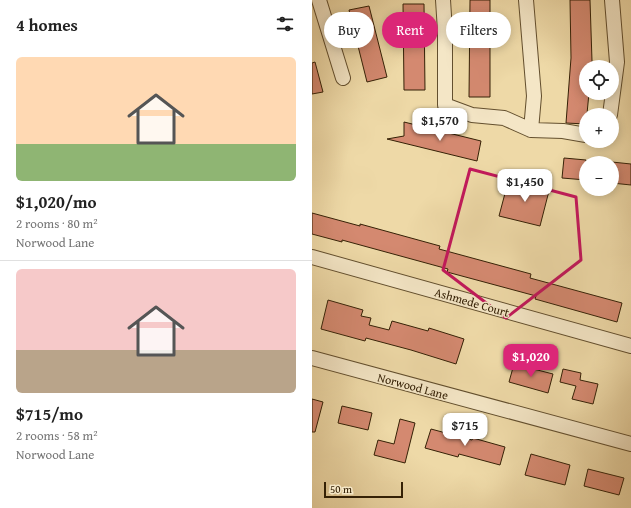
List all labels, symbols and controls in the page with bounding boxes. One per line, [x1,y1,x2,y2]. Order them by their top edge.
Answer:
text: 4 homes [16,12,78,37]
chip: Buy [324,12,374,48]
chip: Rent [382,12,438,48]
chip: Filters [446,12,511,48]
icon: filters [274,13,296,35]
map controls [579,60,619,196]
button: locate [579,60,619,100]
icon: home [120,83,192,155]
pin: $1,570 [407,108,473,142]
button: + [579,108,619,148]
text: $1,570 [421,111,459,130]
button: − [579,156,619,196]
pin: $1,450 [492,169,558,203]
text: $1,450 [506,172,544,191]
text: $1,020/mo [16,189,97,214]
text: 2 rooms · 80 m² [16,214,98,233]
text: Norwood Lane [16,233,94,252]
street label: Ashmede Court [433,283,512,321]
icon: home [120,295,192,367]
pin: $1,020 [498,344,564,378]
text: $1,020 [512,347,550,366]
street label: Norwood Lane [376,368,451,404]
text: $715/mo [16,401,83,426]
pin: $715 [441,413,489,447]
text: $715 [452,416,478,435]
text: 2 rooms · 58 m² [16,426,98,445]
text: Norwood Lane [16,445,94,464]
scale bar [324,480,403,499]
text: 50 m [330,481,352,497]

